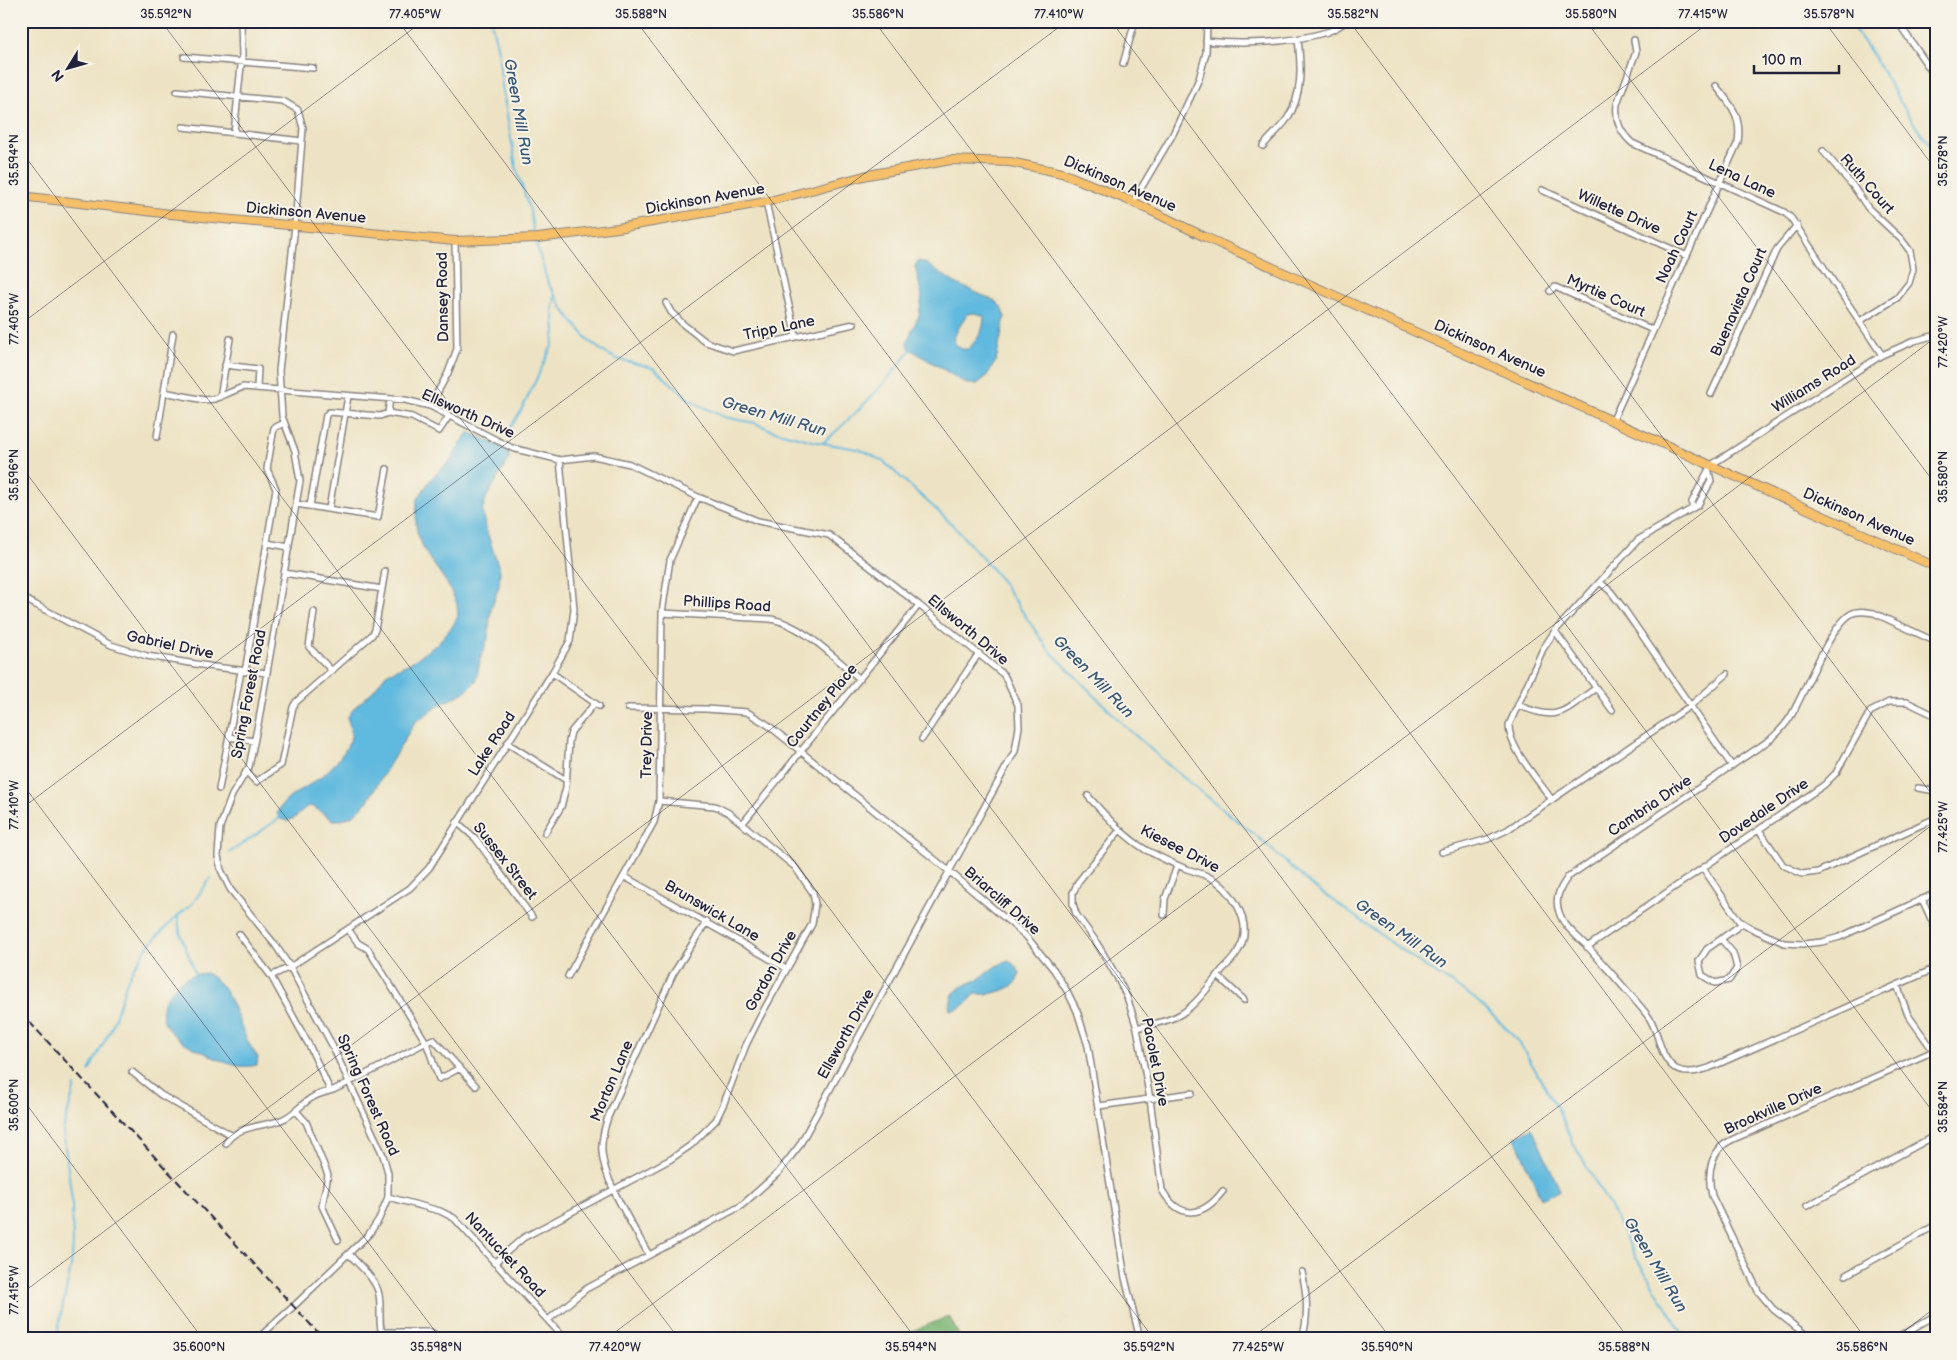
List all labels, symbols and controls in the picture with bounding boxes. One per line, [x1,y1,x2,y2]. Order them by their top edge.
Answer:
text: 35.592°N [140,7,192,22]
text: 77.405°W [389,7,441,22]
text: 35.588°N [615,7,667,22]
text: 35.586°N [852,7,904,22]
text: 77.410°W [1034,7,1084,22]
text: 35.582°N [1327,7,1379,22]
text: 35.580°N [1565,7,1617,22]
text: 77.415°W [1678,7,1728,22]
text: 35.578°N [1804,7,1854,22]
north arrow [42,42,92,92]
scale bar [1754,42,1840,74]
text: 100 m [1762,51,1802,70]
water label: Green Mill Run [499,57,537,167]
text: N [48,66,68,85]
text: 35.594°N [7,134,22,186]
text: 35.578°N [1936,136,1951,186]
street label: Ruth Court [1836,150,1899,218]
street label: Dickinson Avenue [1061,152,1179,216]
street label: Lena Lane [1705,155,1779,203]
street label: Dickinson Avenue [644,179,766,219]
street label: Willette Drive [1575,185,1664,239]
street label: Dickinson Avenue [245,198,367,228]
street label: Noah Court [1652,207,1702,286]
street label: Buenavista Court [1707,244,1772,359]
street label: Dansey Road [433,252,453,342]
street label: Myrtie Court [1564,270,1649,322]
text: 77.405°W [7,293,22,345]
street label: Tripp Lane [741,311,817,345]
street label: Dickinson Avenue [1431,316,1549,382]
text: 77.420°W [1936,316,1951,368]
street label: Williams Road [1769,351,1859,417]
street label: Ellsworth Drive [418,385,518,443]
water label: Green Mill Run [720,393,828,441]
text: 35.596°N [7,449,22,501]
text: 35.580°N [1936,451,1951,503]
street label: Dickinson Avenue [1800,484,1918,550]
street label: Phillips Road [682,591,772,617]
street label: Ellsworth Drive [924,591,1013,670]
street label: Gabriel Drive [125,626,215,664]
street label: Spring Forest Road [227,628,271,760]
water label: Green Mill Run [1049,632,1137,722]
street label: Courtney Place [782,660,862,752]
street label: Lake Road [464,708,520,780]
street label: Trey Drive [637,711,657,779]
street label: Cambria Drive [1605,771,1696,841]
street label: Dovedale Drive [1716,774,1812,848]
text: 77.410°W [7,780,22,830]
text: 77.425°W [1936,801,1951,853]
street label: Sussex Street [469,819,541,904]
street label: Kiesee Drive [1137,821,1223,877]
street label: Briarcliff Drive [960,863,1044,939]
street label: Brunswick Lane [661,876,763,946]
water label: Green Mill Run [1351,895,1451,973]
street label: Gordon Drive [741,927,801,1015]
street label: Ellsworth Drive [813,985,879,1082]
street label: Pacolet Drive [1137,1016,1173,1108]
street label: Spring Forest Road [333,1031,403,1159]
street label: Morton Lane [586,1038,638,1124]
text: 35.600°N [7,1079,22,1131]
street label: Brookville Drive [1721,1079,1825,1139]
text: 35.584°N [1936,1081,1951,1133]
street label: Nantucket Road [461,1208,549,1302]
water label: Green Mill Run [1619,1214,1691,1316]
text: 77.415°W [7,1265,22,1315]
text: 35.600°N [173,1340,225,1355]
text: 35.598°N [410,1340,462,1355]
text: 77.420°W [589,1340,641,1355]
text: 35.594°N [885,1340,937,1355]
text: 35.592°N [1123,1340,1175,1355]
text: 77.425°W [1232,1340,1284,1355]
text: 35.590°N [1361,1340,1413,1355]
text: 35.588°N [1598,1340,1650,1355]
text: 35.586°N [1836,1340,1888,1355]

